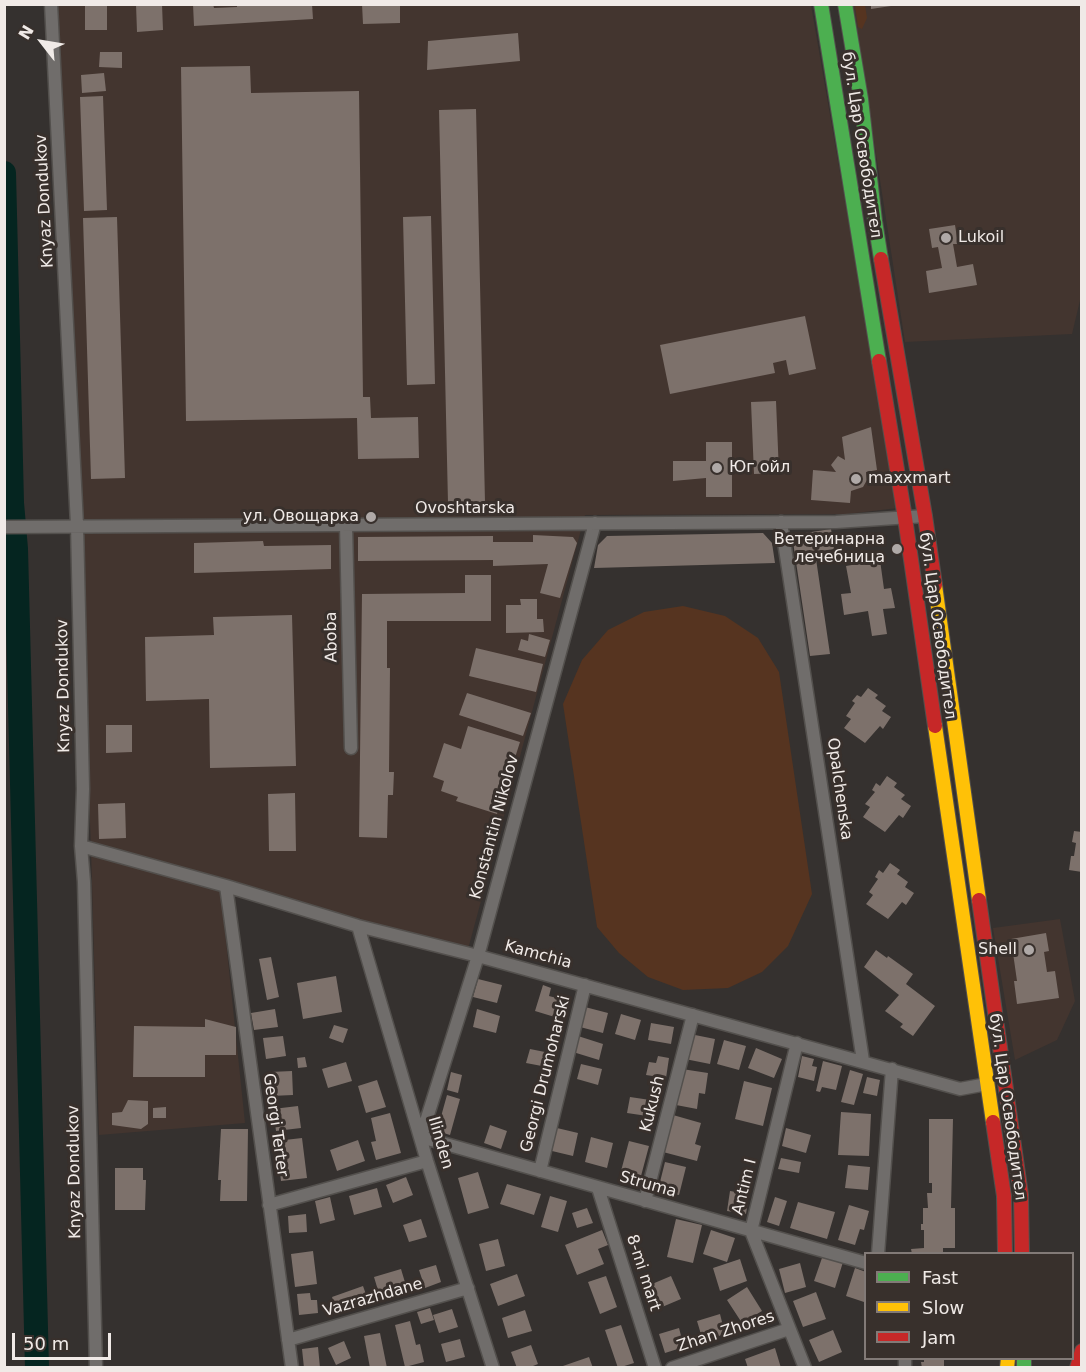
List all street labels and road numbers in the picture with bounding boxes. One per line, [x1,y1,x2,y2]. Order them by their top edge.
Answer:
street label: бул. Цар Освободител [837,50,885,240]
street label: Knyaz Dondukov [32,134,58,268]
street label: Ovoshtarska [415,499,515,519]
street label: бул. Цар Освободител [914,531,960,721]
street label: Aboba [322,611,342,663]
street label: Knyaz Dondukov [53,619,75,753]
street label: Opalchenska [822,737,856,841]
street label: Konstantin Nikolov [466,753,524,901]
street label: Kamchia [502,937,574,973]
street label: Georgi Drumoharski [517,994,575,1154]
street label: бул. Цар Освободител [984,1012,1030,1202]
street label: Georgi Terter [258,1072,292,1178]
street label: Kukush [637,1074,669,1134]
street label: Knyaz Dondukov [64,1105,86,1239]
street label: Ilinden [423,1114,457,1172]
street label: Antim I [729,1157,761,1217]
street label: Struma [617,1168,679,1202]
street label: 8-mi mart [622,1232,664,1314]
street label: Vazrazhdane [321,1275,425,1321]
street label: Zhan Zhores [675,1307,777,1357]

